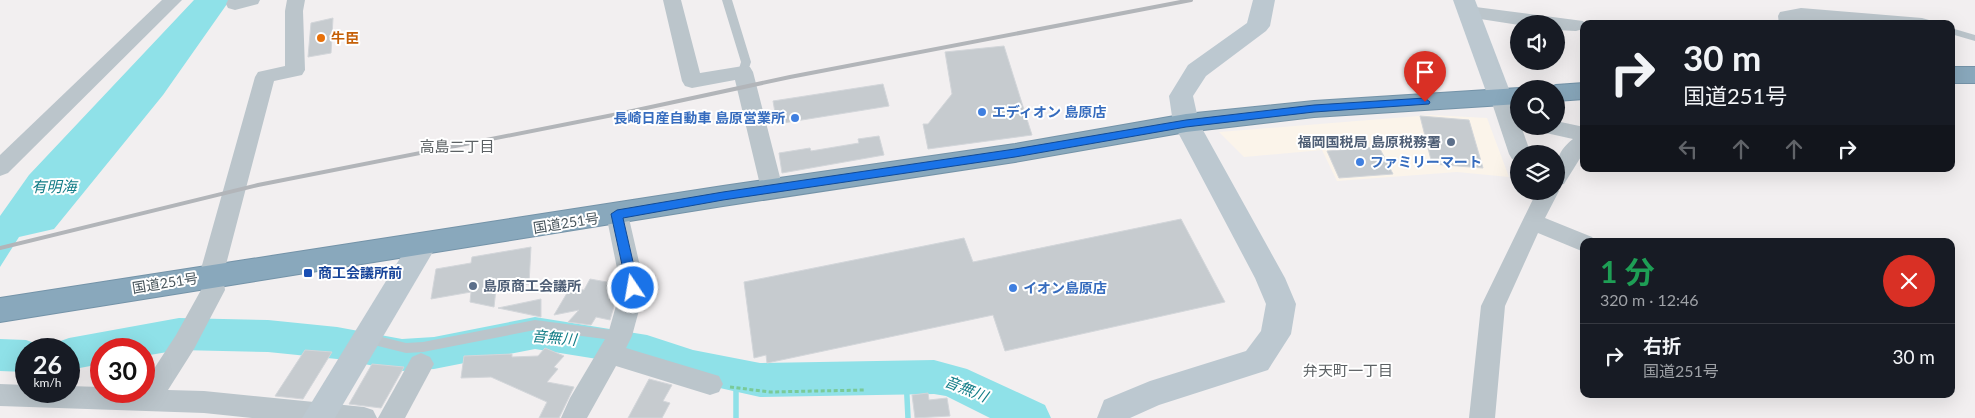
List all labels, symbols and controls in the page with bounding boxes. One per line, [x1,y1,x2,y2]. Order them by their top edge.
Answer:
map controls [1510,15,1565,200]
button: sound [1510,15,1565,70]
place label: 牛臣 [331,29,359,46]
marker: 牛臣 [315,32,327,44]
text: 30 m [1683,36,1761,78]
icon: right [1600,40,1665,105]
pin [1404,51,1446,102]
icon: arrive [1411,58,1439,86]
button: search [1510,80,1565,135]
text: 国道251号 [1683,82,1787,109]
place label: エディオン 島原店 [992,103,1106,120]
marker: エディオン 島原店 [976,106,988,118]
place label: 長崎日産自動車 島原営業所 [614,109,785,126]
marker: 長崎日産自動車 島原営業所 [789,112,801,124]
place label: 福岡国税局 島原税務署 [1298,133,1441,150]
icon: left [1674,135,1702,163]
icon: ahead [1727,135,1755,163]
icon: ahead [1780,135,1808,163]
icon: right [1833,135,1861,163]
marker: 福岡国税局 島原税務署 [1445,136,1457,148]
district label: 高島二丁目 [419,137,495,155]
button: layers [1510,145,1565,200]
place label: ファミリーマート [1370,153,1482,170]
marker: ファミリーマート [1354,156,1366,168]
water label: 有明海 [31,177,78,195]
street label: 国道251号 [532,209,600,236]
text: 1 分 [1600,253,1655,289]
button: close [1883,255,1935,307]
position arrow [606,261,658,313]
place label: 商工会議所前 [318,264,402,281]
marker: 商工会議所前 [302,267,314,279]
street label: 国道251号 [131,269,199,296]
place label: 島原商工会議所 [483,277,581,294]
place label: イオン島原店 [1023,279,1107,296]
marker: 島原商工会議所 [467,280,479,292]
marker: イオン島原店 [1007,282,1019,294]
text: 320 m · 12:46 [1600,290,1699,309]
water label: 音無川 [531,326,579,348]
text: 右折 [1643,334,1681,357]
speed limit sign: 30 [90,338,155,403]
icon: right [1600,342,1628,370]
text: 30 m [1892,345,1935,368]
text: 26 [33,349,62,379]
district label: 弁天町一丁目 [1303,361,1393,379]
text: 国道251号 [1643,361,1719,380]
water label: 音無川 [942,371,992,406]
text: km/h [33,375,62,390]

